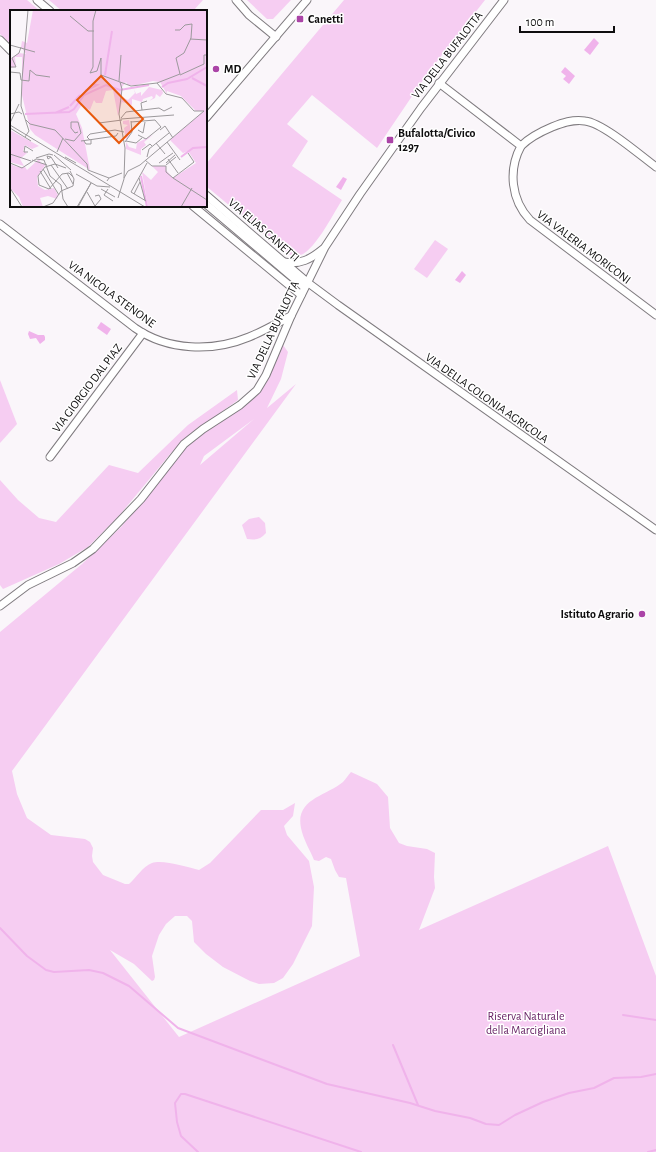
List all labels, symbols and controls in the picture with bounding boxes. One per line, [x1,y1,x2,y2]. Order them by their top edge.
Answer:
scale bar [520,8,614,34]
street label: VIA DELLA BUFALOTTA [409,9,485,101]
inset map [10,10,207,207]
place label: Canetti [308,13,343,25]
marker: Canetti [295,14,305,24]
text: 100 m [526,16,554,28]
place label: MD [224,63,242,75]
marker: MD [211,64,221,74]
place label: Bufalotta/Civico 1297 [398,127,476,153]
marker: Bufalotta/Civico 1297 [385,135,395,145]
street label: VIA ELIAS CANETTI [226,196,302,264]
street label: VIA VALERIA MORICONI [535,208,633,286]
street label: VIA NICOLA STENONE [66,258,158,330]
street label: VIA DELLA BUFALOTTA [245,279,301,381]
street label: VIA GIORGIO DAL PIAZ [50,342,124,434]
street label: VIA DELLA COLONIA AGRICOLA [423,351,551,445]
place label: Istituto Agrario [561,608,634,620]
marker: Istituto Agrario [637,609,647,619]
park label: Riserva Naturale della Marcigliana [486,1010,567,1036]

